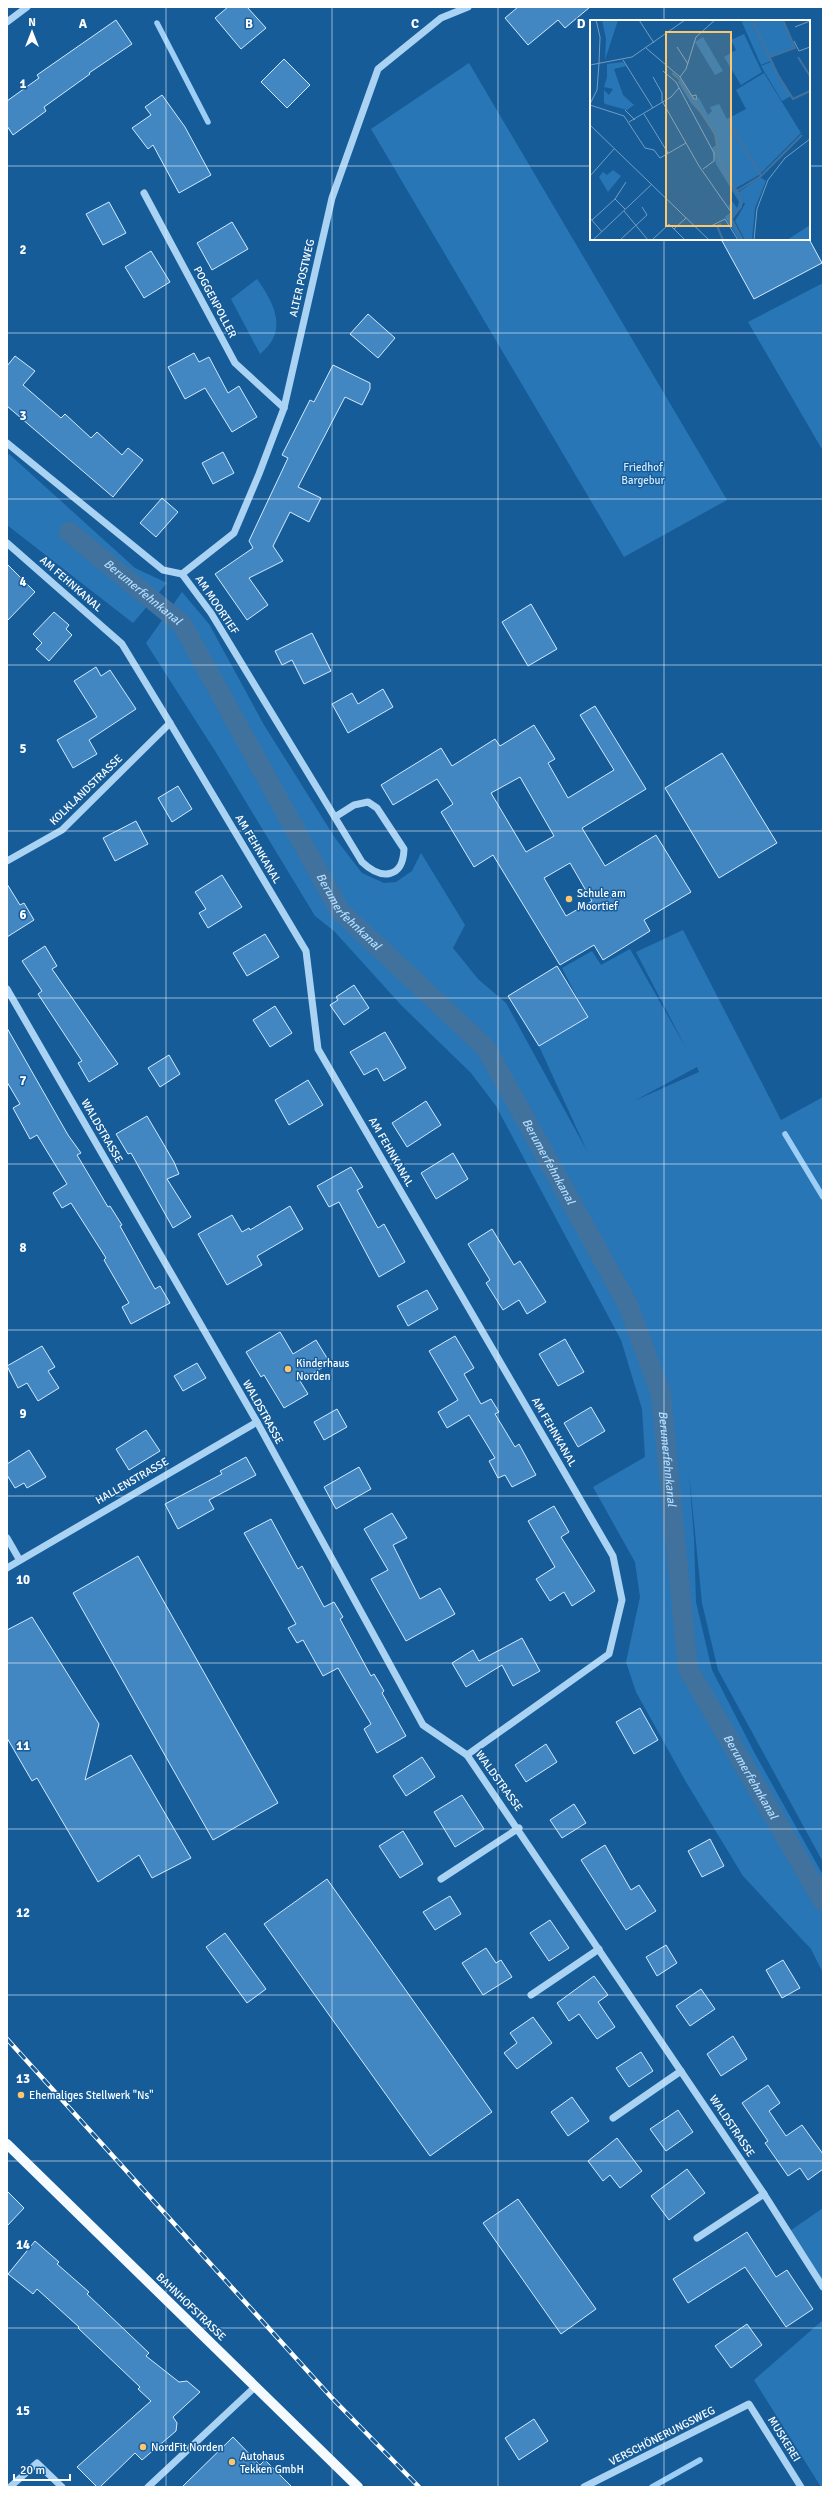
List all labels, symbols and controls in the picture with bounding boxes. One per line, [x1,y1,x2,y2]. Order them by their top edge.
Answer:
north arrow [12,12,52,52]
text: N [28,16,36,29]
text: A [79,16,88,32]
text: B [245,16,253,32]
text: C [411,16,419,32]
text: D [577,16,586,32]
inset map [590,20,810,240]
text: 1 [19,76,27,92]
street label: ALTER POSTWEG [287,238,317,318]
text: 2 [19,242,27,258]
street label: POGGENPOLLER [191,264,239,340]
text: 3 [19,408,27,424]
park label: Friedhof Bargebur [621,461,665,487]
street label: AM FEHNKANAL [37,554,105,615]
water label: Berumerfehnkanal [101,556,186,629]
street label: AM MOORTIEF [192,573,242,637]
text: 4 [19,574,27,590]
text: 5 [19,741,27,757]
street label: KOLKLANDSTRASSE [47,752,125,828]
street label: AM FEHNKANAL [232,812,284,886]
water label: Berumerfehnkanal [313,870,385,954]
place label: Schule am Moortief [577,887,626,913]
marker: Schule am Moortief [564,894,574,904]
text: 6 [19,907,27,923]
text: 7 [19,1073,27,1089]
street label: WALDSTRASSE [78,1097,126,1165]
street label: AM FEHNKANAL [366,1115,416,1189]
water label: Berumerfehnkanal [519,1116,579,1208]
text: 8 [19,1240,27,1256]
place label: Kinderhaus Norden [296,1357,350,1383]
marker: Kinderhaus Norden [283,1364,293,1374]
street label: WALDSTRASSE [240,1378,286,1446]
street label: AM FEHNKANAL [529,1395,579,1469]
text: 9 [19,1406,27,1422]
water label: Berumerfehnkanal [655,1410,680,1509]
street label: HALLENSTRASSE [93,1455,171,1507]
text: 10 [16,1572,30,1588]
water label: Berumerfehnkanal [720,1731,782,1823]
text: 11 [16,1738,30,1754]
street label: WALDSTRASSE [473,1748,525,1814]
text: 12 [16,1905,30,1921]
text: 13 [16,2071,30,2087]
place label: Ehemaliges Stellwerk "Ns" [29,2089,153,2102]
marker: Ehemaliges Stellwerk "Ns" [16,2090,26,2100]
street label: WALDSTRASSE [707,2093,757,2159]
text: 14 [16,2237,30,2253]
street label: BAHNHOFSTRASSE [154,2270,228,2344]
text: 15 [16,2403,30,2419]
street label: VERSCHÖNERUNGSWEG [606,2403,717,2468]
street label: MUSKEREI [765,2414,803,2464]
place label: NordFit Norden [151,2441,223,2454]
marker: NordFit Norden [138,2442,148,2452]
place label: Autohaus Tekken GmbH [240,2450,304,2476]
scale bar [14,2456,70,2482]
marker: Autohaus Tekken GmbH [227,2457,237,2467]
text: 20 m [20,2463,45,2478]

